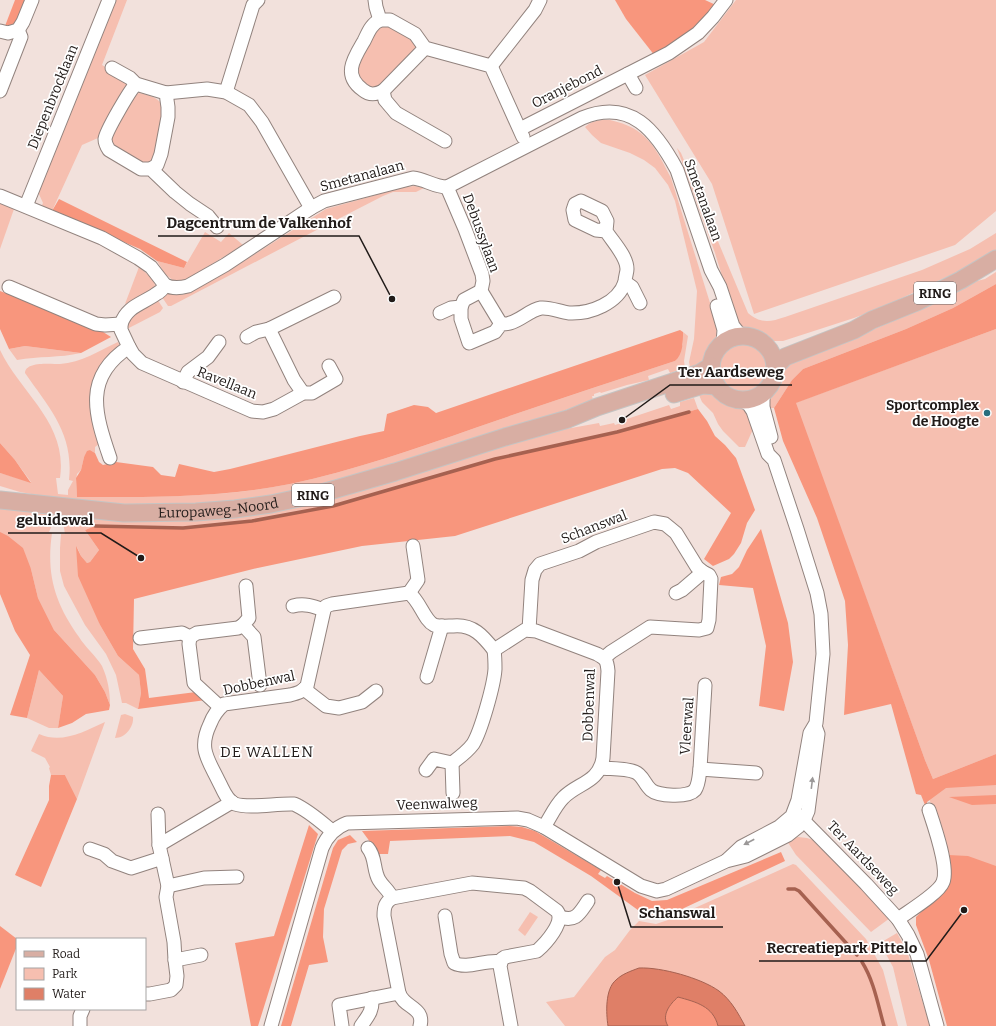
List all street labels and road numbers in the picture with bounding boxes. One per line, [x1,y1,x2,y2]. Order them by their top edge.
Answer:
street label: Diepenbrocklaan [24,42,82,152]
street label: Oranjebond [529,62,605,112]
street label: Smetanalaan [318,157,406,195]
street label: Smetanalaan [680,157,726,243]
street label: Debussylaan [459,191,503,275]
road number: RING [914,282,956,304]
street label: Ravellaan [195,363,260,403]
road number: RING [292,484,334,506]
street label: Europaweg-Noord [158,494,280,521]
street label: Schanswal [559,507,629,547]
street label: Dobbenwal [222,667,296,699]
street label: Dobbenwal [579,668,599,742]
street label: Vleerwal [677,697,697,755]
street label: Veenwalweg [396,794,478,814]
street label: Ter Aardseweg [824,818,903,899]

